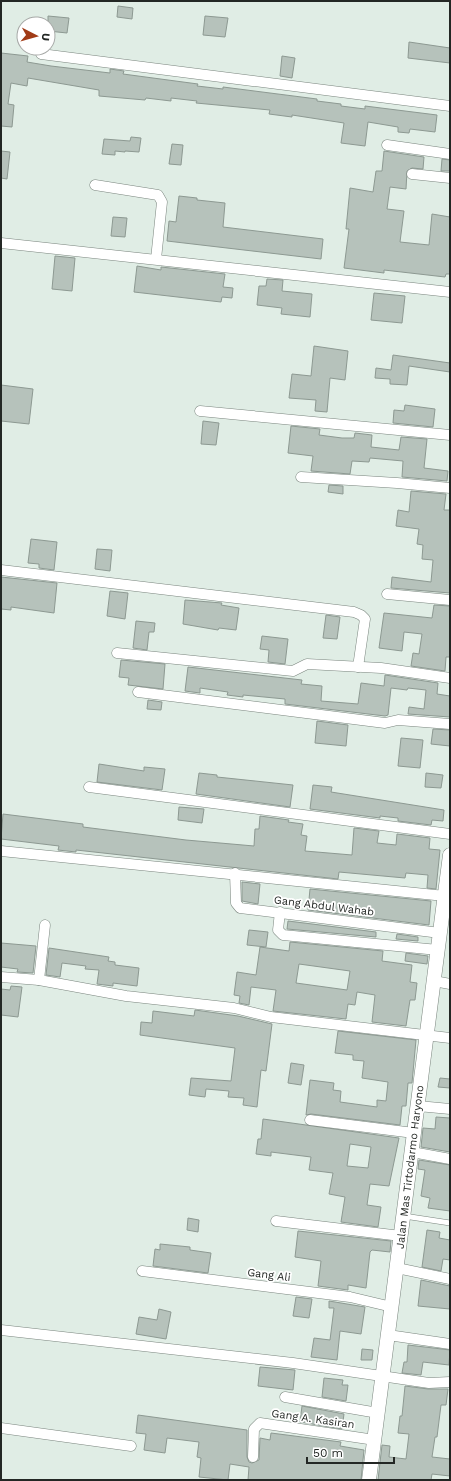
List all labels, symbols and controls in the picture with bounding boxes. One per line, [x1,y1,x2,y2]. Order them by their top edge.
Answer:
north arrow [16,16,56,56]
text: U [39,32,52,42]
street label: Gang Abdul Wahab [273,893,375,919]
street label: Jalan Mas Tirtodarmo Haryono [394,1084,426,1250]
street label: Gang Ali [247,1266,292,1284]
street label: Gang A. Kasiran [271,1407,355,1431]
scale bar [307,1439,394,1465]
text: 50 m [313,1446,343,1460]

